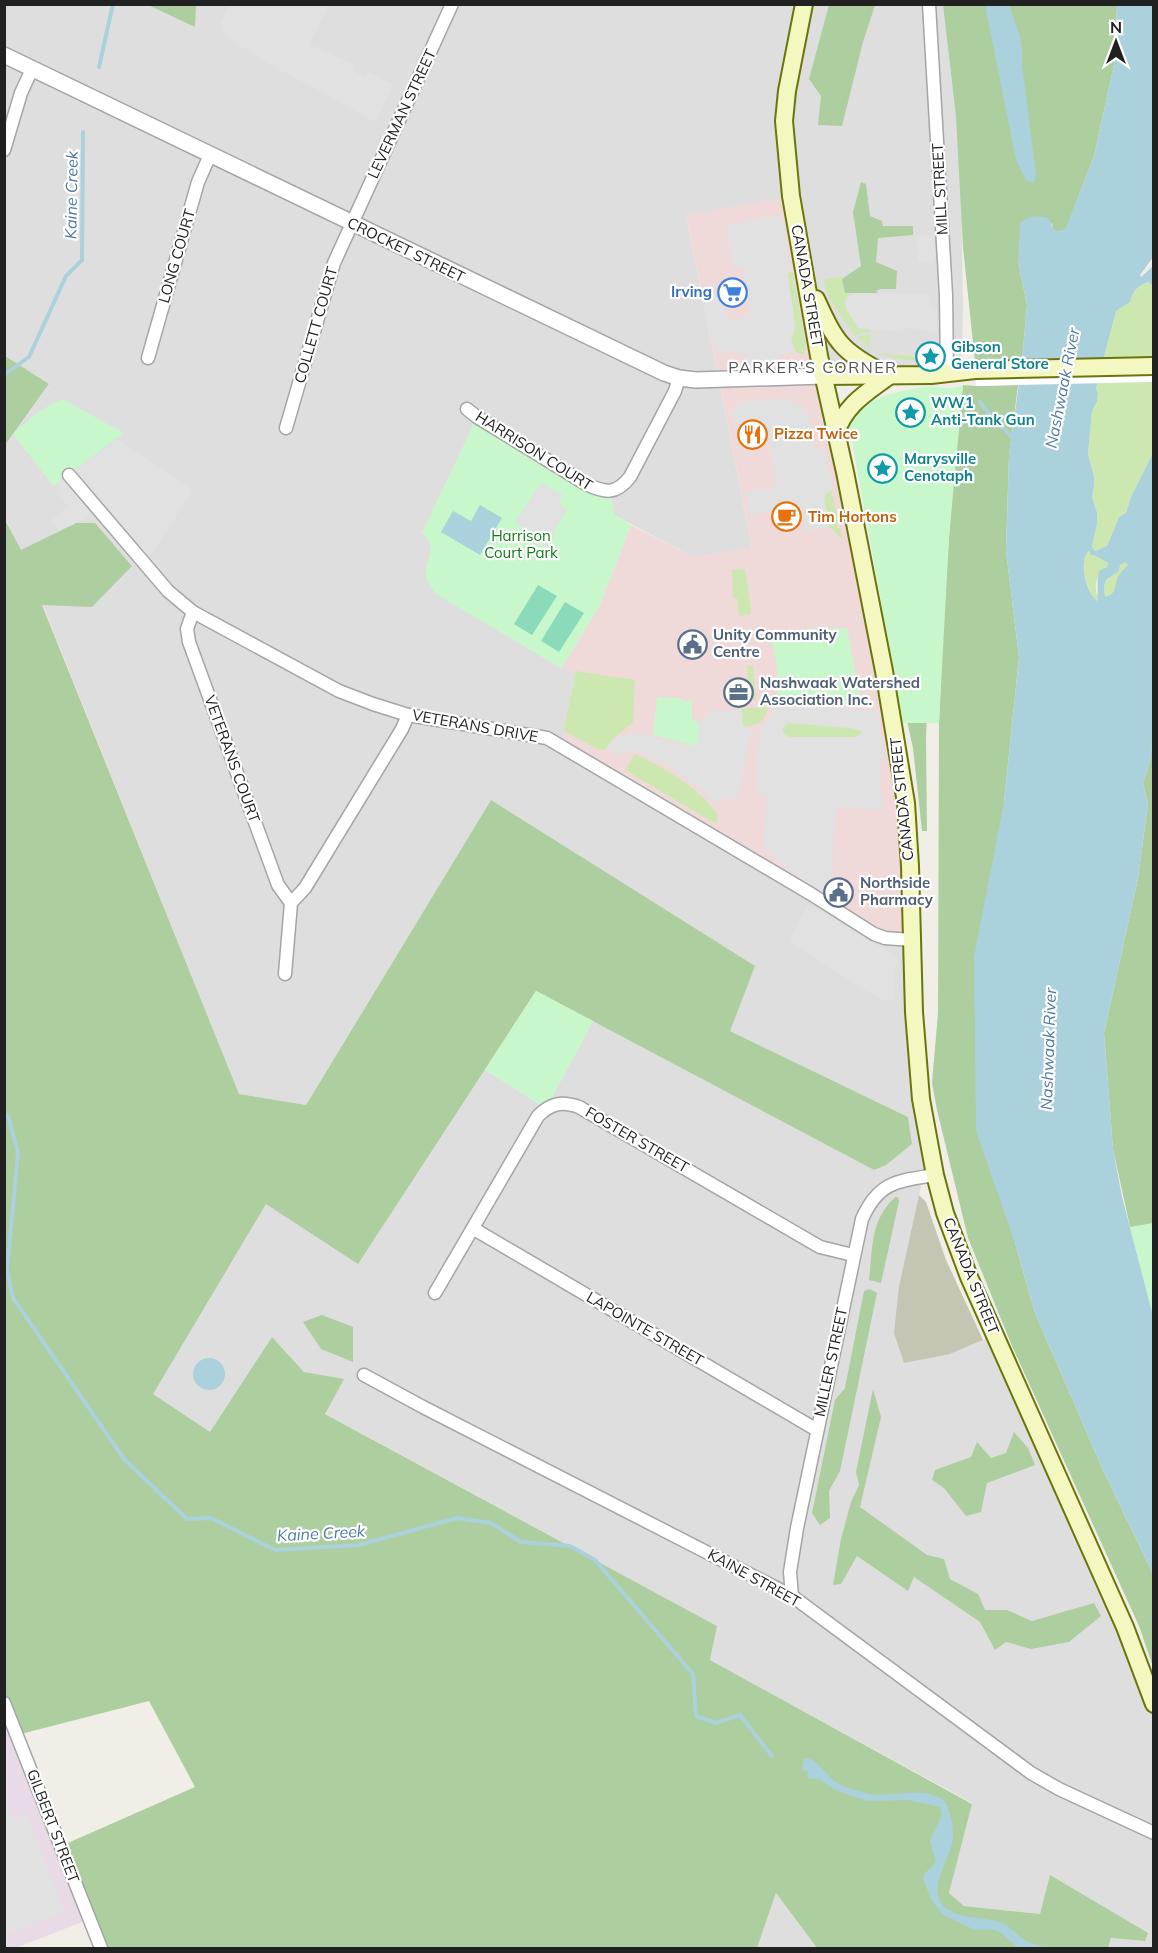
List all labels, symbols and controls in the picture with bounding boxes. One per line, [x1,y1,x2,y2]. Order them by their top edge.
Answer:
north arrow [1086,12,1146,72]
text: N [1110,17,1122,37]
street label: LEVERMAN STREET [363,46,440,182]
street label: MILL STREET [928,143,951,236]
water label: Kaine Creek [60,150,82,239]
street label: LONG COURT [154,207,199,305]
street label: CROCKET STREET [344,213,468,286]
street label: CANADA STREET [787,223,828,349]
street label: COLLETT COURT [290,264,341,385]
supermarket icon: Irving [717,276,749,308]
place label: Irving [671,282,712,301]
water label: Nashwaak River [1041,325,1084,450]
place label: Gibson General Store [951,337,1049,373]
place icon: Gibson General Store [914,340,946,372]
district label: PARKER'S CORNER [728,357,898,377]
place label: WW1 Anti-Tank Gun [931,393,1035,429]
place icon: WW1 Anti-Tank Gun [894,396,926,428]
street label: HARRISON COURT [472,407,596,494]
restaurant icon: Pizza Twice [737,418,769,450]
place label: Pizza Twice [774,424,858,443]
place label: Marysville Cenotaph [904,449,976,485]
place icon: Marysville Cenotaph [867,452,899,484]
cafe icon: Tim Hortons [771,501,803,533]
place label: Tim Hortons [808,507,897,526]
park label: Harrison Court Park [484,526,558,562]
place label: Unity Community Centre [713,625,837,661]
public building icon: Unity Community Centre [676,628,708,660]
place label: Nashwaak Watershed Association Inc. [760,673,920,709]
office icon: Nashwaak Watershed Association Inc. [723,676,755,708]
street label: VETERANS COURT [201,692,264,825]
street label: VETERANS DRIVE [411,705,540,746]
street label: CANADA STREET [886,736,917,862]
place label: Northside Pharmacy [860,873,934,909]
public building icon: Northside Pharmacy [823,876,855,908]
water label: Nashwaak River [1036,987,1060,1110]
street label: FOSTER STREET [582,1102,692,1177]
street label: CANADA STREET [939,1215,1004,1337]
street label: LAPOINTE STREET [583,1287,707,1370]
street label: MILLER STREET [810,1305,851,1418]
water label: Kaine Creek [276,1521,366,1545]
street label: KAINE STREET [705,1544,804,1611]
street label: GILBERT STREET [23,1766,84,1885]

